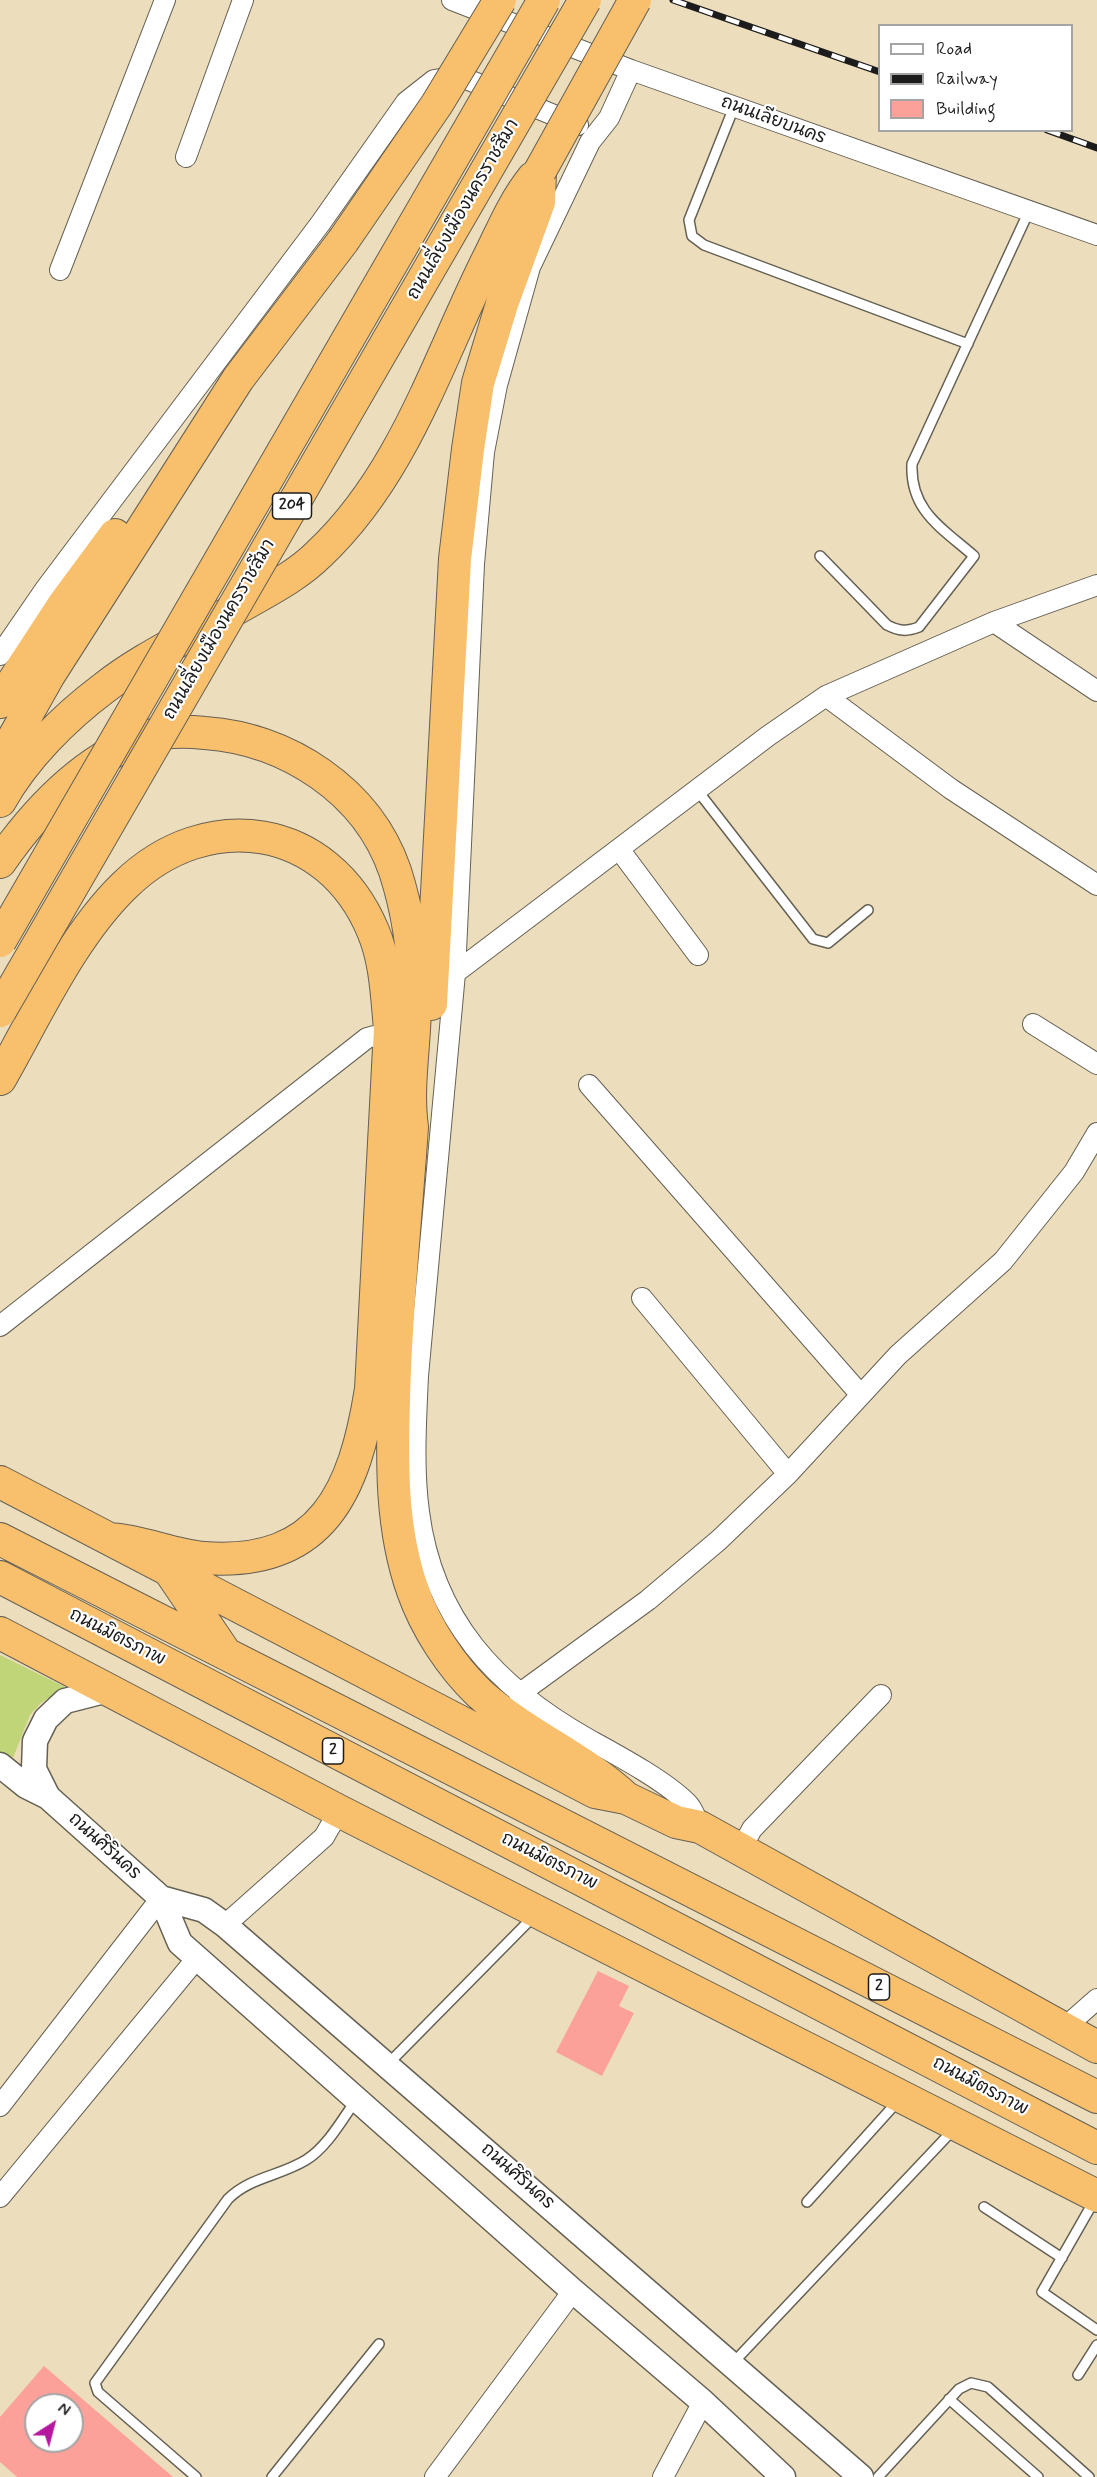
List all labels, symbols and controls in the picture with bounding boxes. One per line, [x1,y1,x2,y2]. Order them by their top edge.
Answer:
legend [878,24,1073,132]
text: Road [936,37,972,61]
text: Railway [936,67,998,91]
street label: ถนนเลียบนคร [718,92,828,150]
text: Building [936,97,996,121]
street label: ถนนเลี่ยงเมืองนครราชสีมา [403,116,525,304]
road number: 204 [272,493,312,519]
street label: ถนนเลี่ยงเมืองนครราชสีมา [159,536,281,724]
street label: ถนนมิตรภาพ [65,1605,169,1671]
road number: 2 [322,1738,344,1764]
street label: ถนนศิรินคร [63,1809,145,1885]
street label: ถนนมิตรภาพ [497,1829,601,1895]
road number: 2 [868,1974,890,2000]
street label: ถนนมิตรภาพ [929,2053,1031,2121]
street label: ถนนศิรินคร [476,2139,558,2215]
north arrow [24,2393,84,2453]
text: N [53,2398,74,2421]

